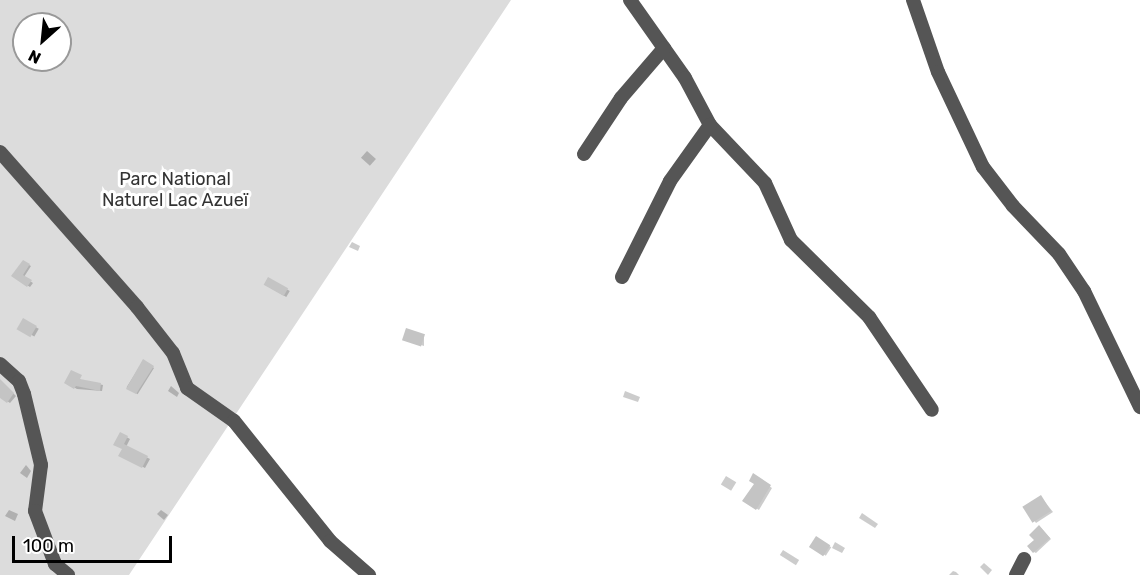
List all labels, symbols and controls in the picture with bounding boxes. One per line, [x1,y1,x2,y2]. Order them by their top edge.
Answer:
north arrow [12,12,72,72]
text: N [25,46,44,68]
park label: Parc National Naturel Lac Azueï [102,169,248,212]
scale bar [15,524,176,562]
text: 100 m [23,535,74,557]

